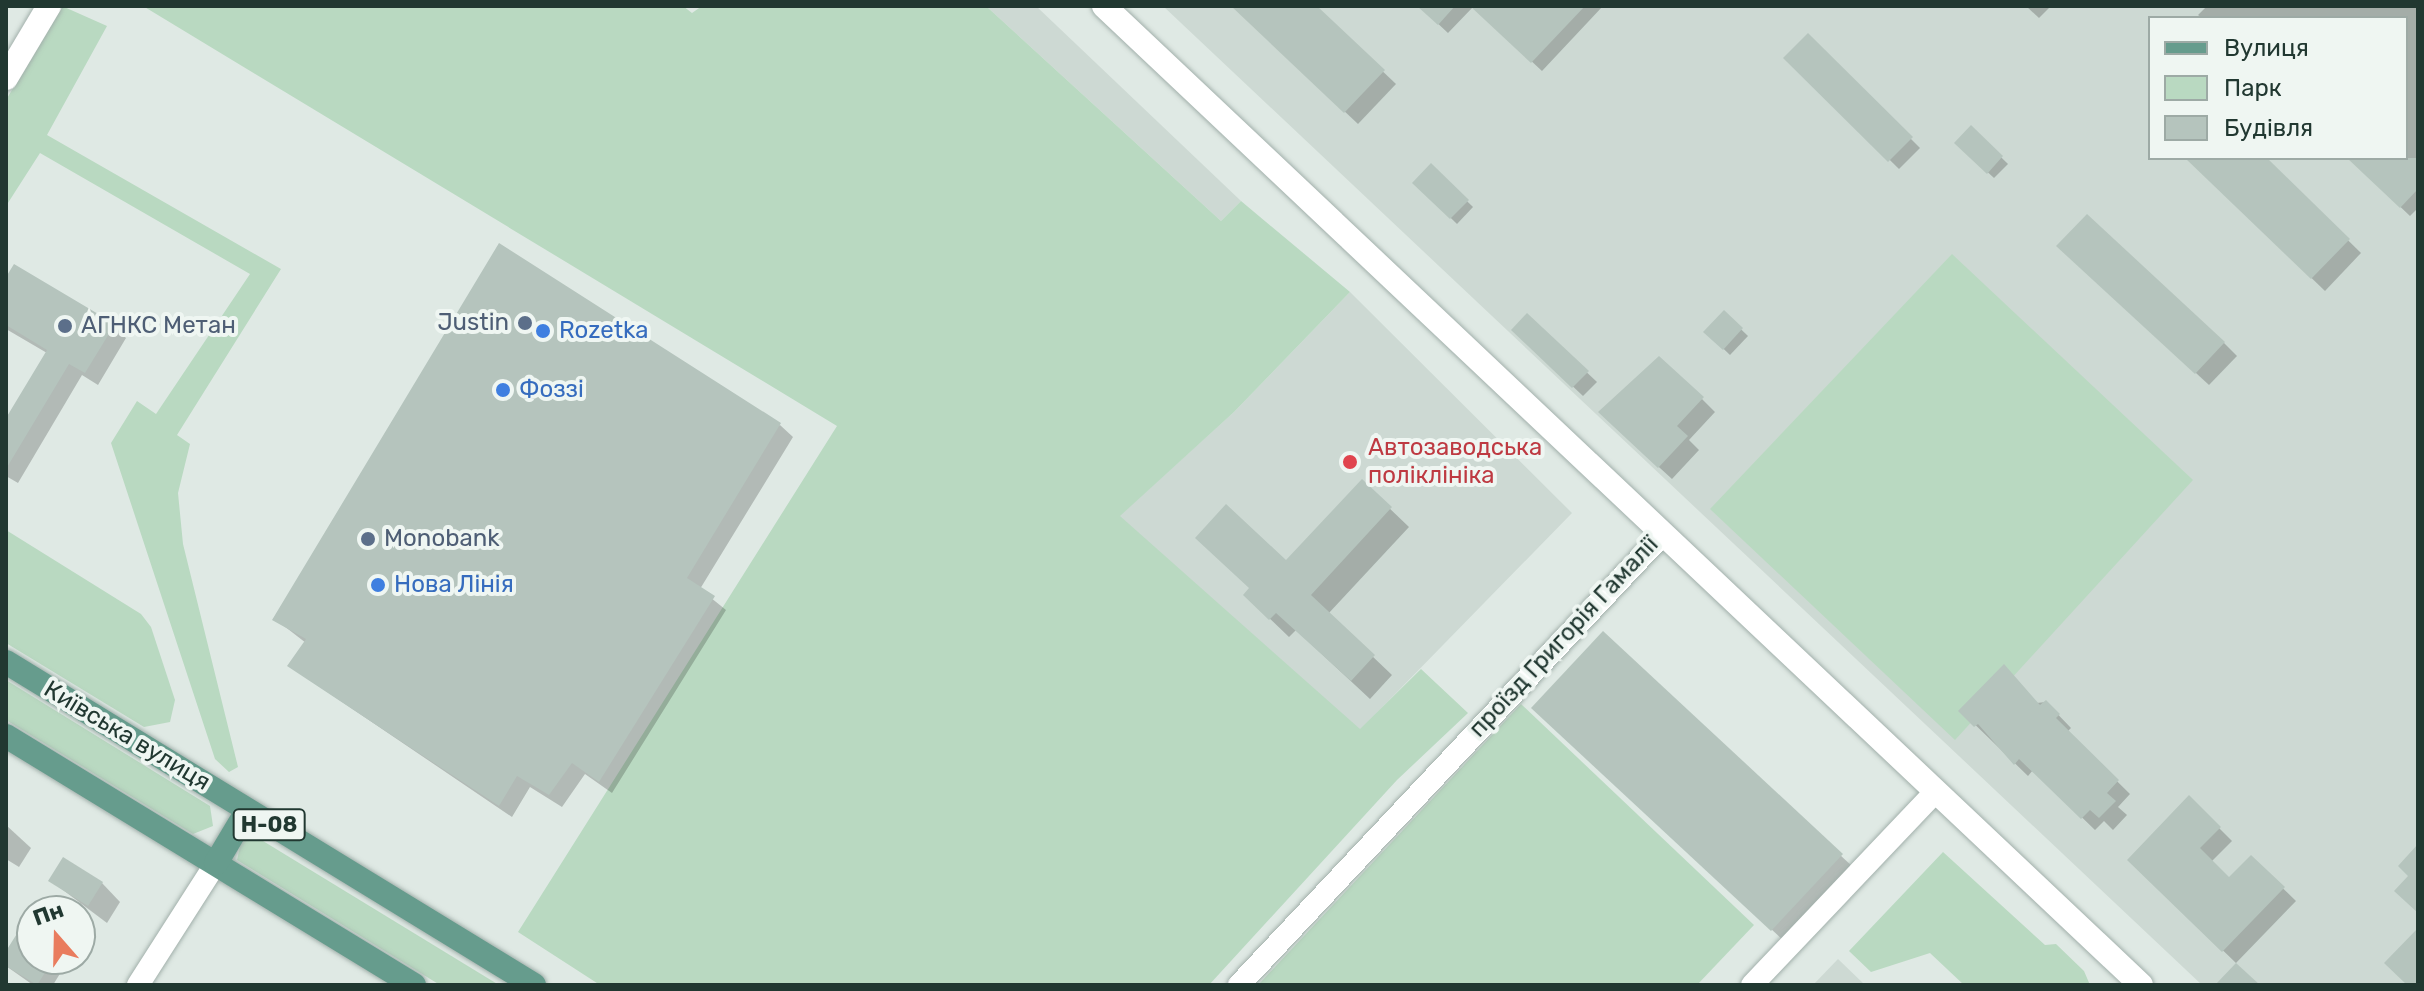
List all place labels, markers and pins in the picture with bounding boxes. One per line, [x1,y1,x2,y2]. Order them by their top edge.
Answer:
place label: Justin [437,309,509,337]
place label: АГНКС Метан [81,312,236,340]
marker: Justin [516,314,534,332]
marker: АГНКС Метан [56,317,74,335]
place label: Rozetka [559,317,648,345]
marker: Rozetka [534,322,552,340]
place label: Фоззі [519,376,584,404]
marker: Фоззі [494,381,512,399]
place label: Автозаводська поліклініка [1368,434,1542,490]
marker: Автозаводська поліклініка [1339,451,1361,473]
place label: Monobank [384,525,500,553]
marker: Monobank [359,530,377,548]
place label: Нова Лінія [394,571,514,599]
marker: Нова Лінія [369,576,387,594]

